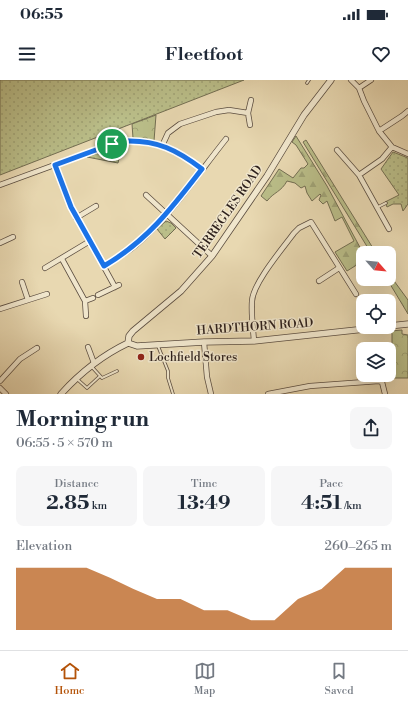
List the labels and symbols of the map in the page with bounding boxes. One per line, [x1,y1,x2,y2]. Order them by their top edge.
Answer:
pin [95,127,129,161]
street label: TERREGLES ROAD [190,162,266,262]
north arrow [356,246,396,286]
street label: HARDTHORN ROAD [196,315,314,339]
place label: Lochfield Stores [149,350,237,365]
marker: Lochfield Stores [136,352,146,362]

